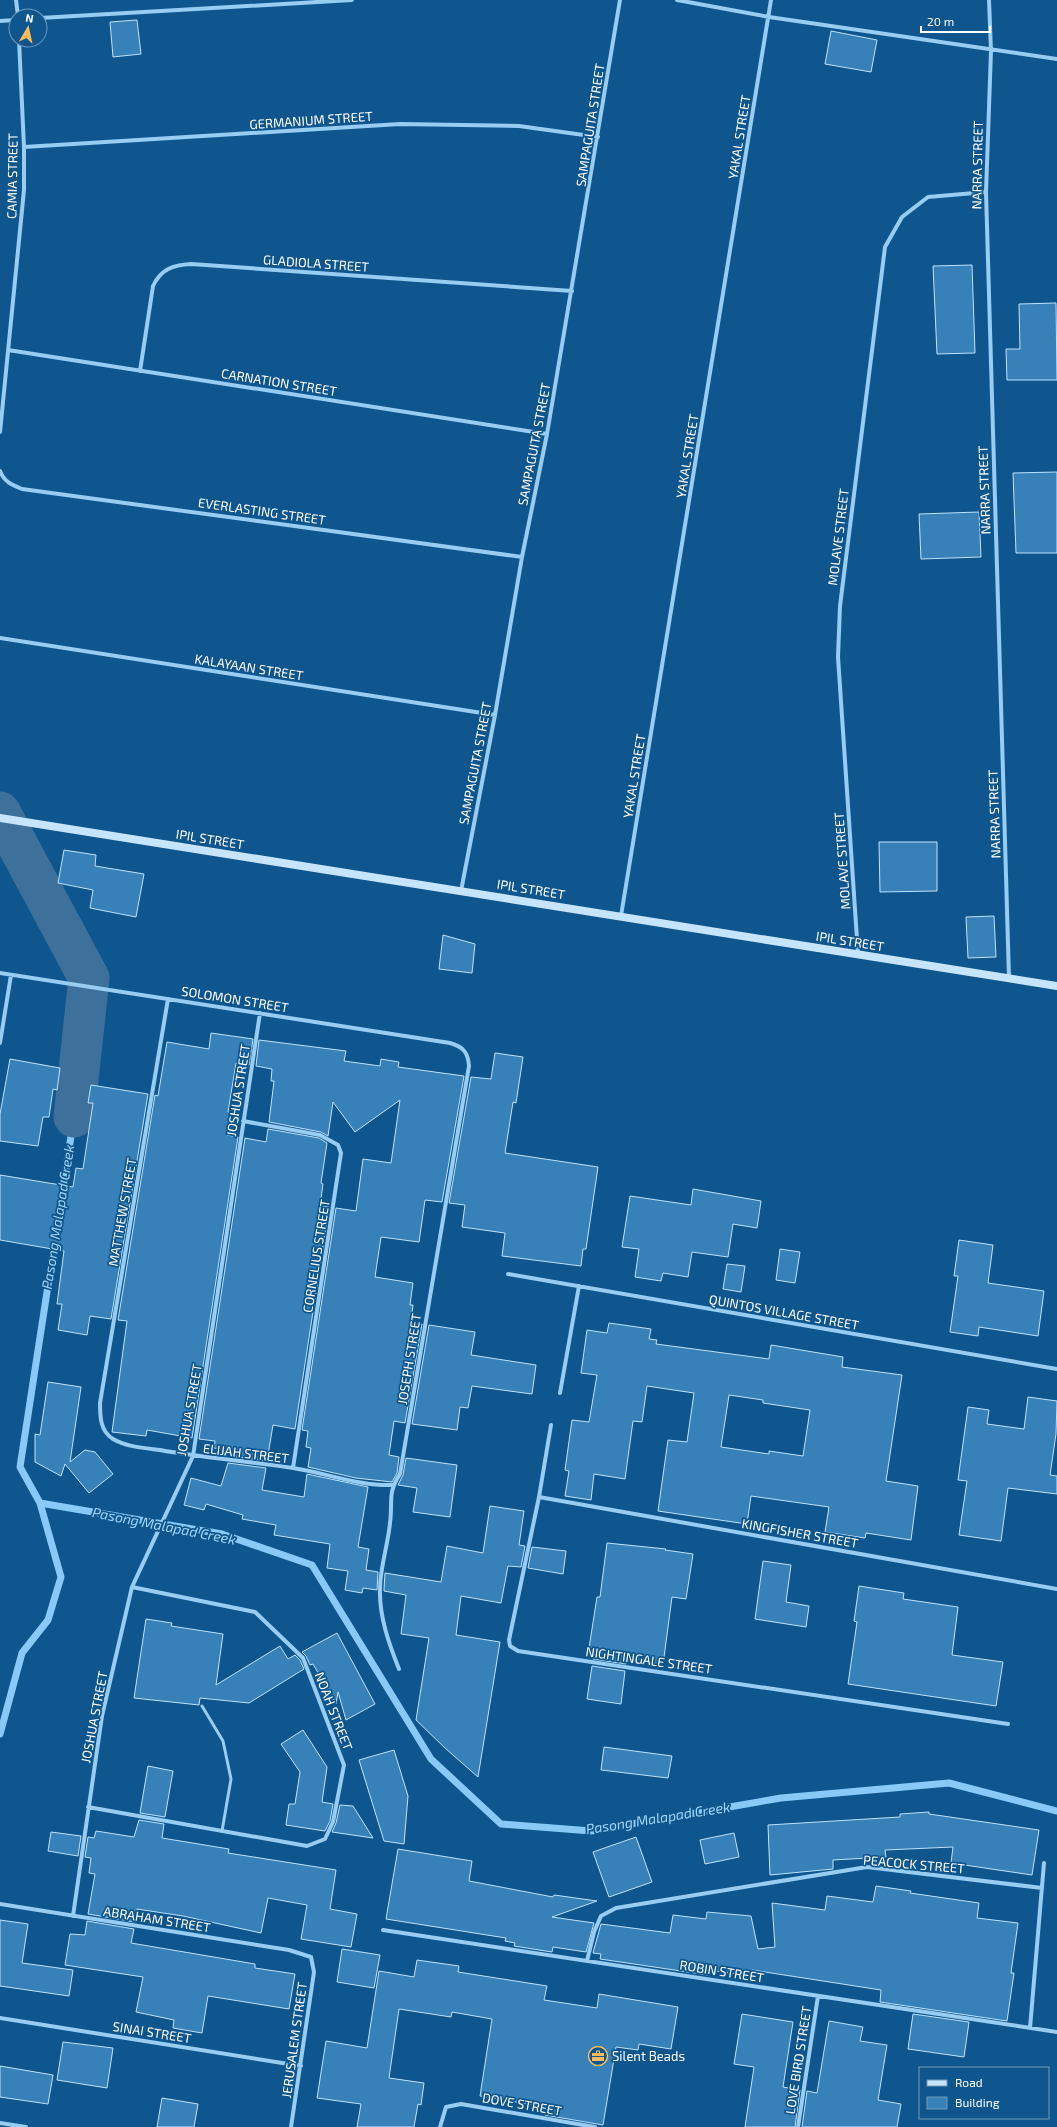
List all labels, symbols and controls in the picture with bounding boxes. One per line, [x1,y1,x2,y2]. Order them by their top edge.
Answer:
north arrow [8,8,48,48]
scale bar [921,8,990,34]
text: N [25,11,35,25]
text: 20 m [927,14,954,28]
street label: SAMPAGUITA STREET [572,62,608,188]
street label: YAKAL STREET [724,93,754,180]
street label: GERMANIUM STREET [249,108,374,132]
street label: NARRA STREET [968,120,986,210]
street label: CAMIA STREET [3,132,21,219]
street label: GLADIOLA STREET [263,251,370,275]
street label: CARNATION STREET [220,365,338,399]
street label: SAMPAGUITA STREET [514,381,554,507]
street label: YAKAL STREET [672,412,702,499]
street label: NARRA STREET [974,445,994,535]
street label: MOLAVE STREET [824,487,852,586]
street label: EVERLASTING STREET [197,494,327,528]
street label: KALAYAAN STREET [194,651,305,684]
street label: SAMPAGUITA STREET [455,700,495,826]
street label: YAKAL STREET [619,732,649,819]
street label: NARRA STREET [984,769,1004,859]
street label: MOLAVE STREET [831,811,853,910]
street label: IPIL STREET [175,826,246,852]
street label: IPIL STREET [496,876,567,902]
street label: IPIL STREET [815,928,886,954]
street label: SOLOMON STREET [180,983,290,1015]
street label: JOSHUA STREET [223,1042,253,1137]
water label: Pasong Malapad Creek [38,1144,77,1290]
street label: MATTHEW STREET [105,1156,139,1267]
street label: CORNELIUS STREET [299,1198,333,1314]
street label: QUINTOS VILLAGE STREET [708,1291,861,1333]
street label: JOSEPH STREET [394,1312,424,1406]
street label: JOSHUA STREET [173,1362,205,1457]
street label: ELIJAH STREET [202,1440,290,1466]
water label: Pasong Malapad Creek [91,1503,237,1548]
street label: KINGFISHER STREET [740,1515,860,1551]
street label: NIGHTINGALE STREET [585,1643,714,1677]
street label: JOSHUA STREET [77,1669,111,1764]
street label: NOAH STREET [312,1670,356,1753]
water label: Pasong Malapad Creek [585,1798,731,1837]
street label: PEACOCK STREET [863,1852,966,1876]
street label: ABRAHAM STREET [102,1903,212,1935]
street label: ROBIN STREET [679,1956,766,1986]
street label: JERUSALEM STREET [278,1981,310,2099]
street label: LOVE BIRD STREET [782,2004,815,2115]
street label: SINAI STREET [112,2018,193,2046]
office icon: Silent Beads [587,2045,609,2067]
place label: Silent Beads [612,2048,685,2064]
legend [919,2067,1049,2119]
text: Road [955,2075,983,2089]
street label: DOVE STREET [481,2089,563,2119]
text: Building [955,2095,1000,2109]

